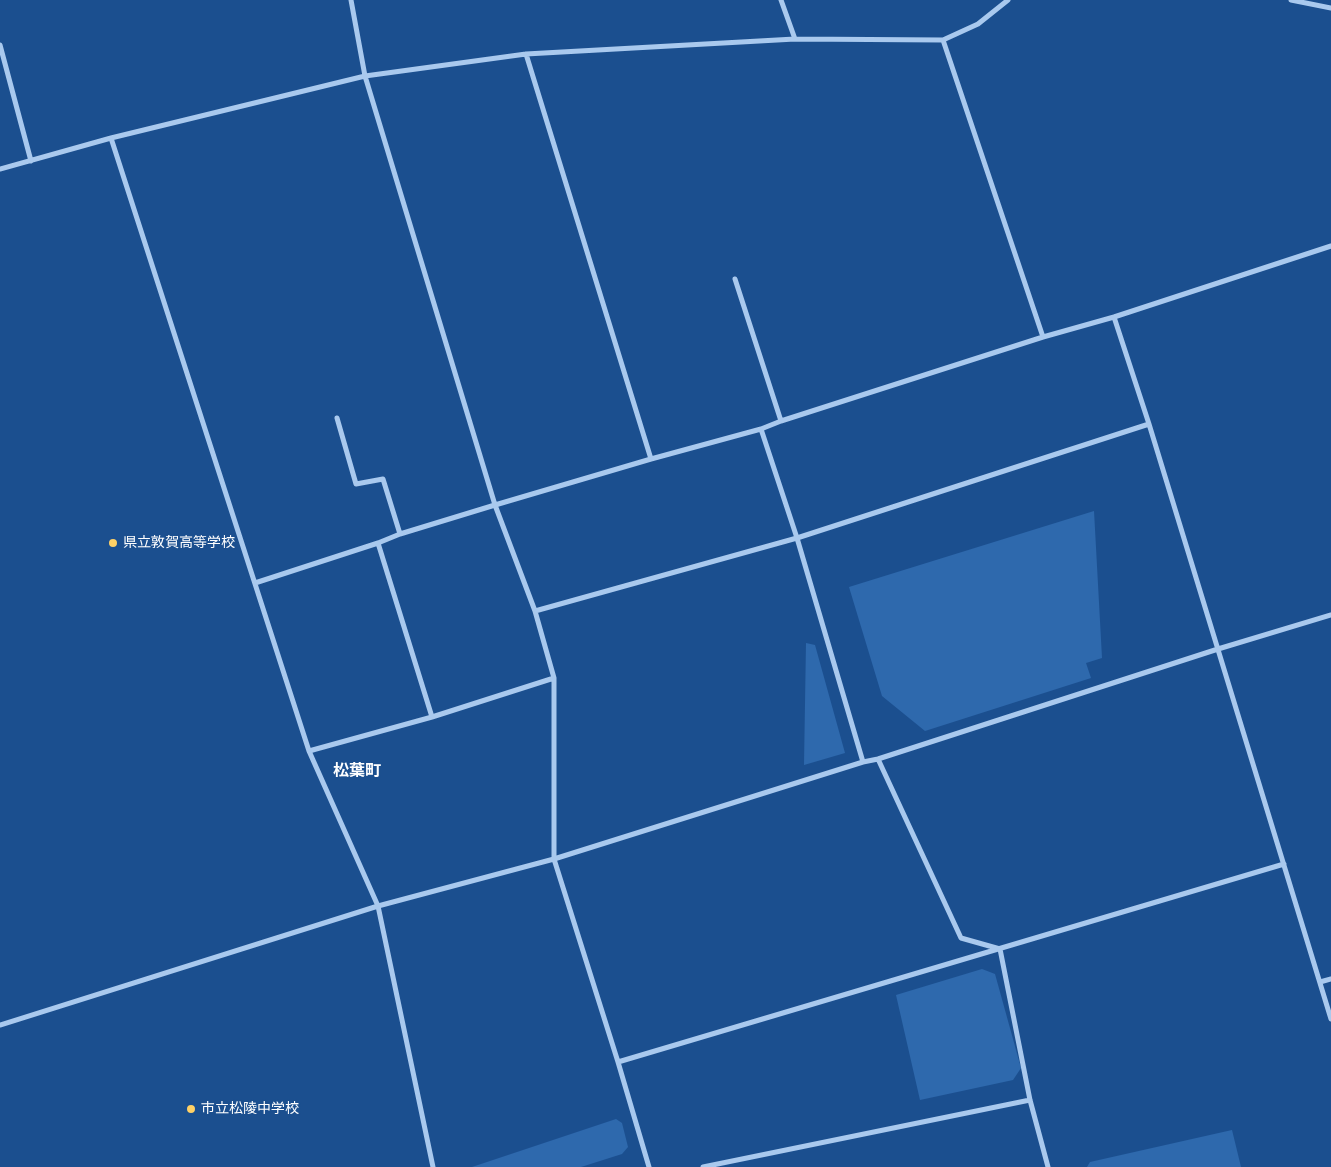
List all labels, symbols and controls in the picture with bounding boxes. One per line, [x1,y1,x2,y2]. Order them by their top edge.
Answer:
place label: 県立敦賀高等学校 [123,535,235,551]
marker: 県立敦賀高等学校 [107,537,119,549]
district label: 松葉町 [333,761,381,781]
place label: 市立松陵中学校 [201,1101,299,1117]
marker: 市立松陵中学校 [185,1103,197,1115]

